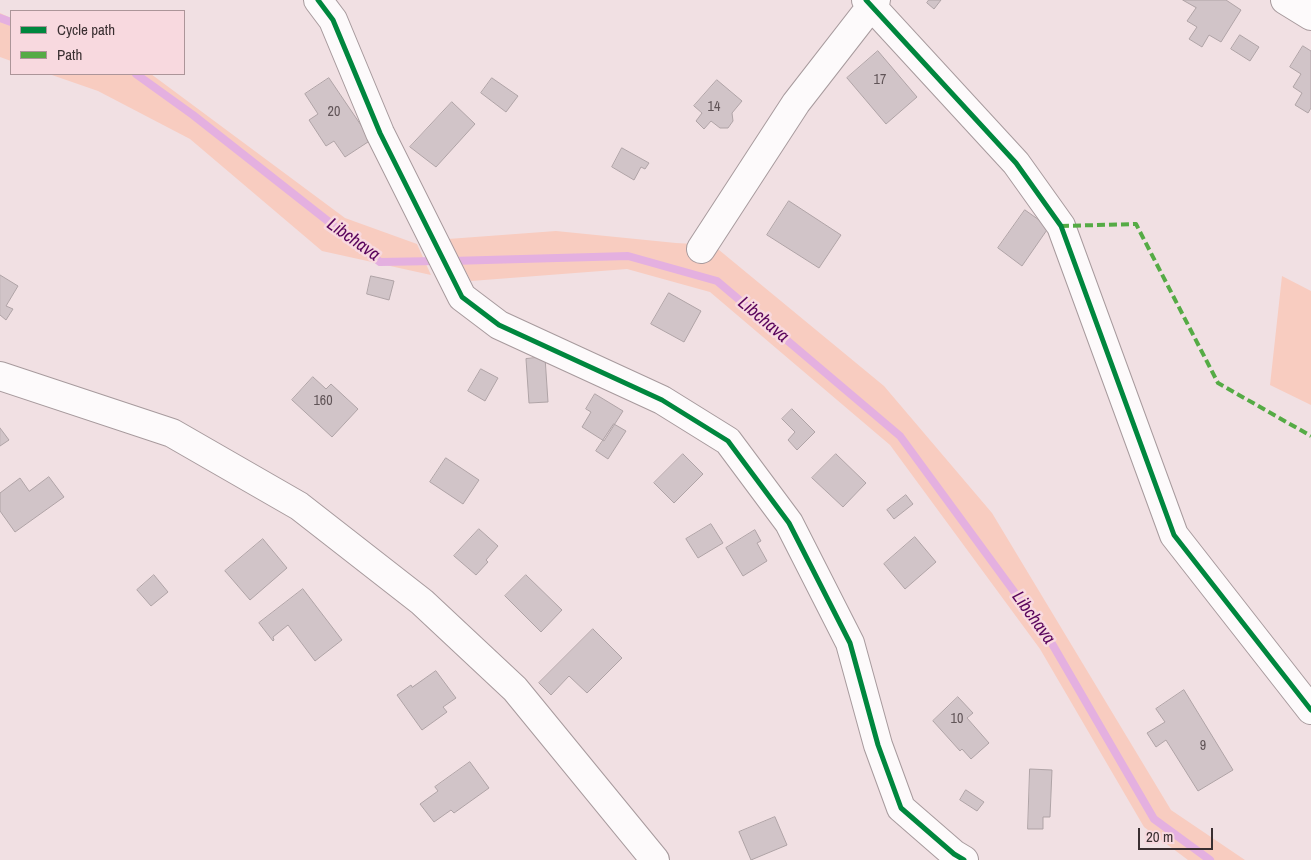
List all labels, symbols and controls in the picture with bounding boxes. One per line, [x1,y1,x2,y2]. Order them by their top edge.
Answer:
legend [10,10,185,75]
text: Cycle path [57,19,115,40]
text: Path [57,44,82,65]
house number: 17 [874,72,886,88]
house number: 14 [708,99,720,115]
house number: 20 [328,104,340,120]
water label: Libchava [322,214,384,266]
water label: Libchava [733,292,793,348]
house number: 160 [313,393,333,409]
water label: Libchava [1007,587,1059,649]
house number: 10 [951,711,963,727]
house number: 9 [1200,738,1206,754]
scale bar [1141,818,1216,850]
text: 20 m [1146,826,1173,847]

